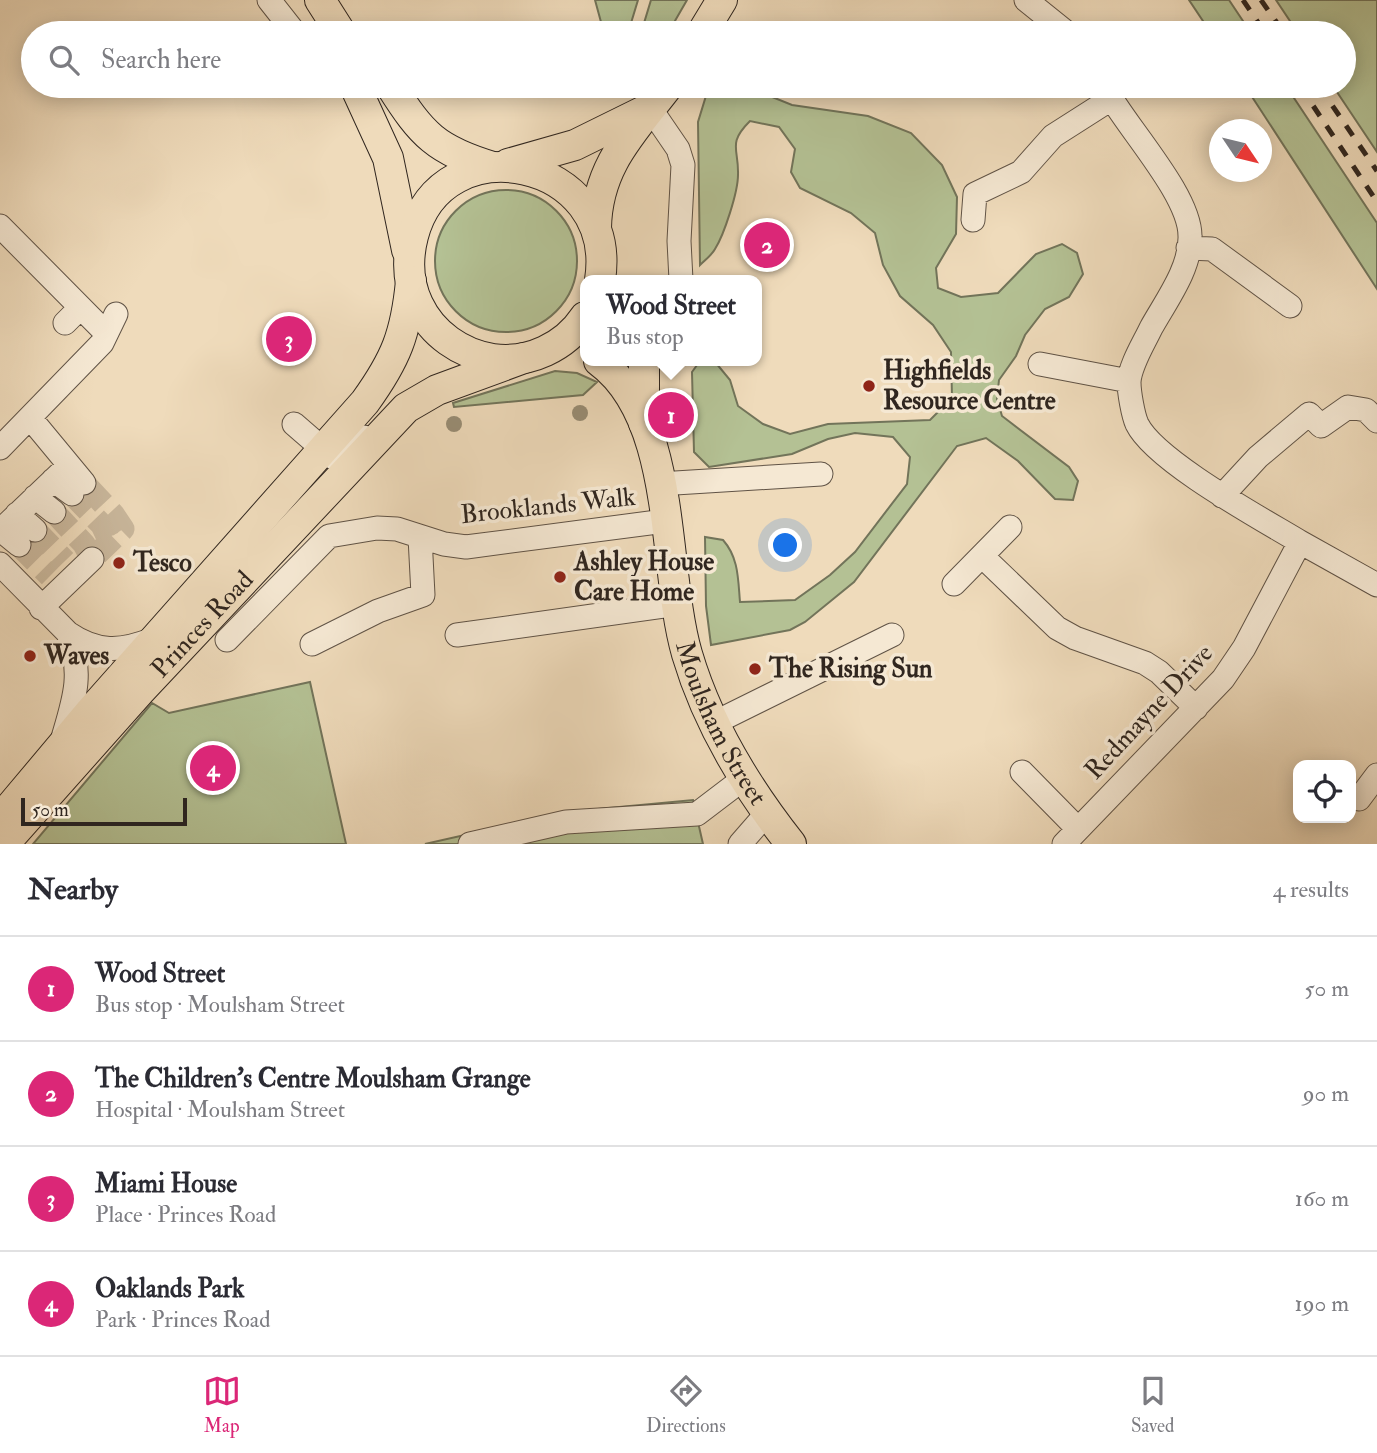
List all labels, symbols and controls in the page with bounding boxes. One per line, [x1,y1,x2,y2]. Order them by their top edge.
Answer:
search box [21,21,1356,98]
icon: search [45,41,83,79]
text: Search here [101,44,221,76]
north arrow [1209,119,1272,182]
pin: 2 [744,219,790,271]
popup [580,275,762,366]
text: Wood Street [606,290,736,322]
pin: 3 [266,313,312,365]
text: Bus stop [606,322,684,351]
place label: Highfields Resource Centre [883,355,1056,417]
marker: Highfields Resource Centre [861,378,877,394]
pin: 1 [648,389,694,441]
street label: Brooklands Walk [459,481,638,531]
your location [768,528,802,562]
place label: Ashley House Care Home [573,546,714,608]
place label: Tesco [132,547,192,579]
marker: Tesco [111,555,127,571]
street label: Princes Road [145,564,261,685]
marker: Ashley House Care Home [552,569,568,585]
street label: Moulsham Street [668,637,773,812]
street label: Redmayne Drive [1078,638,1220,786]
place label: Waves [43,640,109,672]
marker: Waves [22,648,38,664]
place label: The Rising Sun [768,653,933,686]
marker: The Rising Sun [747,661,763,677]
pin: 4 [190,742,236,794]
map controls [1293,760,1356,823]
button: locate [1293,760,1356,823]
scale bar [21,795,187,827]
text: 50 m [32,798,69,822]
text: Nearby [28,871,118,908]
text: 4 results [1273,875,1349,904]
text: Wood Street [95,958,225,990]
text: 1 [47,974,55,1003]
text: 50 m [1305,974,1349,1003]
text: Bus stop · Moulsham Street [95,990,345,1019]
text: The Children's Centre Moulsham Grange [95,1063,531,1095]
text: 2 [45,1079,57,1108]
text: 90 m [1303,1079,1349,1108]
text: Hospital · Moulsham Street [95,1095,345,1124]
text: Miami House [95,1168,237,1200]
text: 3 [47,1184,55,1213]
text: 160 m [1295,1184,1349,1213]
text: Place · Princes Road [95,1200,276,1229]
text: Oaklands Park [95,1273,245,1305]
text: 4 [45,1289,57,1318]
text: 190 m [1295,1289,1349,1318]
text: Park · Princes Road [95,1305,271,1334]
tab: Map [203,1372,241,1438]
tab: Directions [646,1372,726,1438]
tab: Saved [1131,1372,1174,1438]

